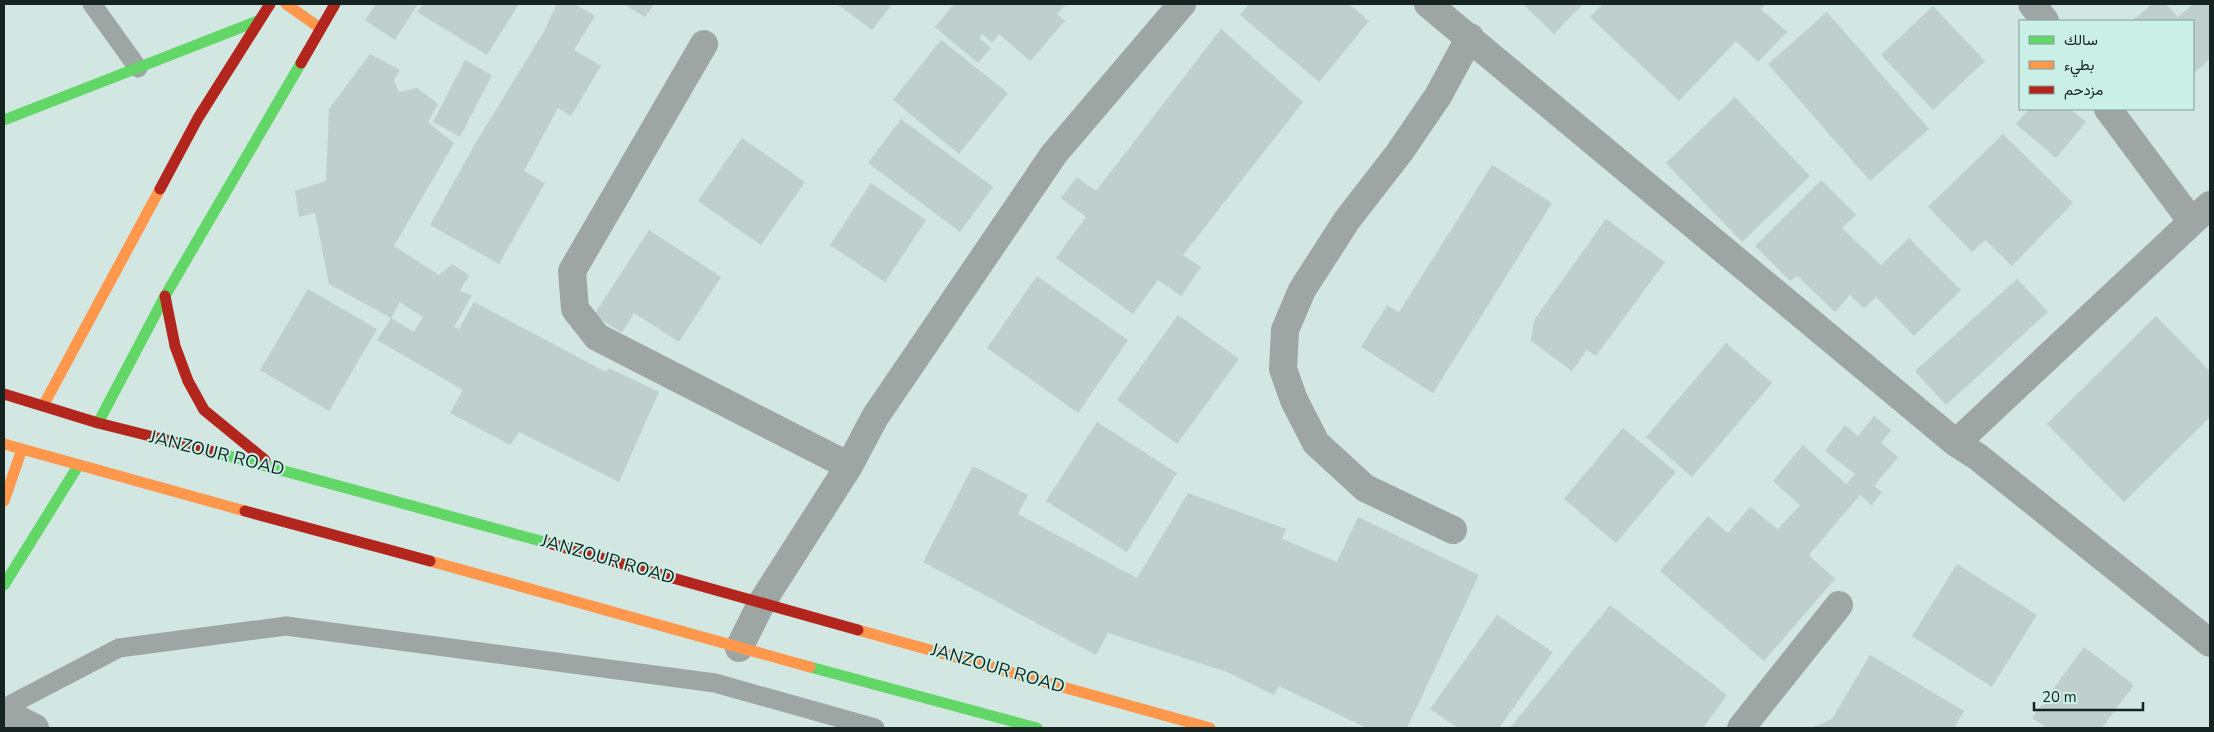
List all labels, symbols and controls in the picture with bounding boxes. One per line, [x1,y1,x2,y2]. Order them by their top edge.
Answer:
legend [2019,20,2194,110]
text: سالك [2064,30,2098,50]
text: بطيء [2064,55,2094,78]
text: مزدحم [2064,80,2103,100]
street label: JANZOUR ROAD [146,424,287,481]
street label: JANZOUR ROAD [537,528,678,590]
street label: JANZOUR ROAD [927,637,1068,699]
scale bar [2034,680,2143,712]
text: 20 m [2042,687,2077,707]

